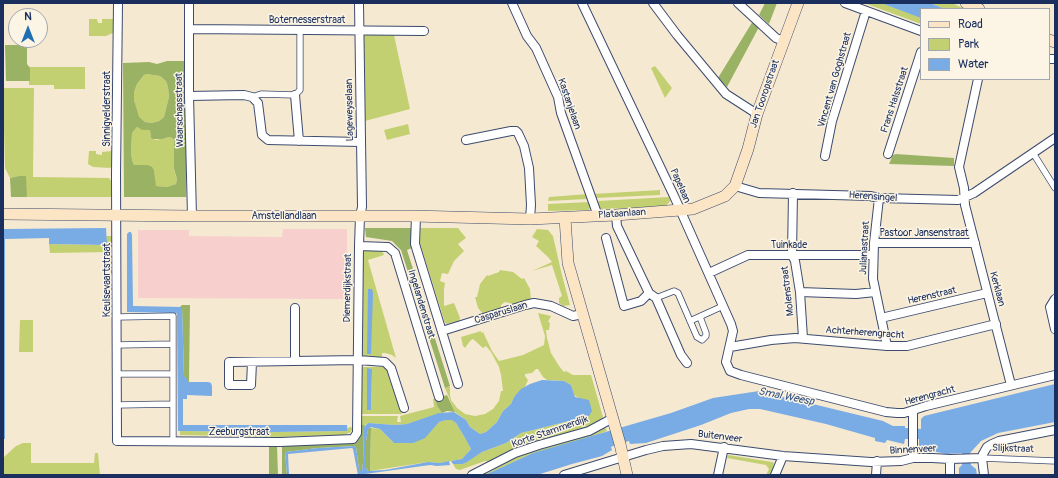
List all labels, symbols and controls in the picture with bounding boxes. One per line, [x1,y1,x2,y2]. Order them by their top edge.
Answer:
north arrow [8,8,48,48]
legend [920,8,1050,80]
text: N [24,10,32,23]
street label: Boternesserstraat [269,14,345,26]
text: Road [958,17,983,32]
street label: Vincent van Goghstraat [816,31,854,129]
text: Park [958,37,979,52]
text: Water [958,57,989,72]
street label: Jan Tooropstraat [748,58,782,130]
street label: Frans Halsstraat [879,65,911,135]
street label: Sinnigvelderstraat [101,71,113,147]
street label: Waarschapsstraat [173,73,187,147]
street label: Kastanjelaan [555,77,583,131]
street label: Lageweyselaan [343,79,357,141]
street label: Papelaan [667,167,693,205]
street label: Herensingel [848,189,898,205]
street label: Plataanlaan [598,206,646,222]
street label: Amstellandlaan [251,210,317,222]
street label: Julianastraat [858,221,872,275]
street label: Pastoor Jansenstraat [879,227,969,239]
street label: Tuinkade [771,239,807,251]
street label: Keulsevaartstraat [101,243,113,317]
street label: Diemerdijkstraat [341,254,355,322]
street label: Molenstraat [779,265,797,317]
street label: Ingelandenstraat [405,268,437,340]
street label: Kerklaan [987,270,1007,308]
street label: Herenstraat [907,285,957,307]
street label: Casparuslaan [473,299,529,327]
street label: Achterherengracht [825,324,905,342]
street label: Herengracht [903,384,957,408]
water label: Smal Weesp [757,385,815,409]
street label: Korte Stammerdijk [510,413,590,451]
street label: Zeeburgstraat [209,426,269,438]
street label: Buitenveer [697,428,743,446]
street label: Slijkstraat [992,442,1034,456]
street label: Binnenveer [889,443,937,457]

